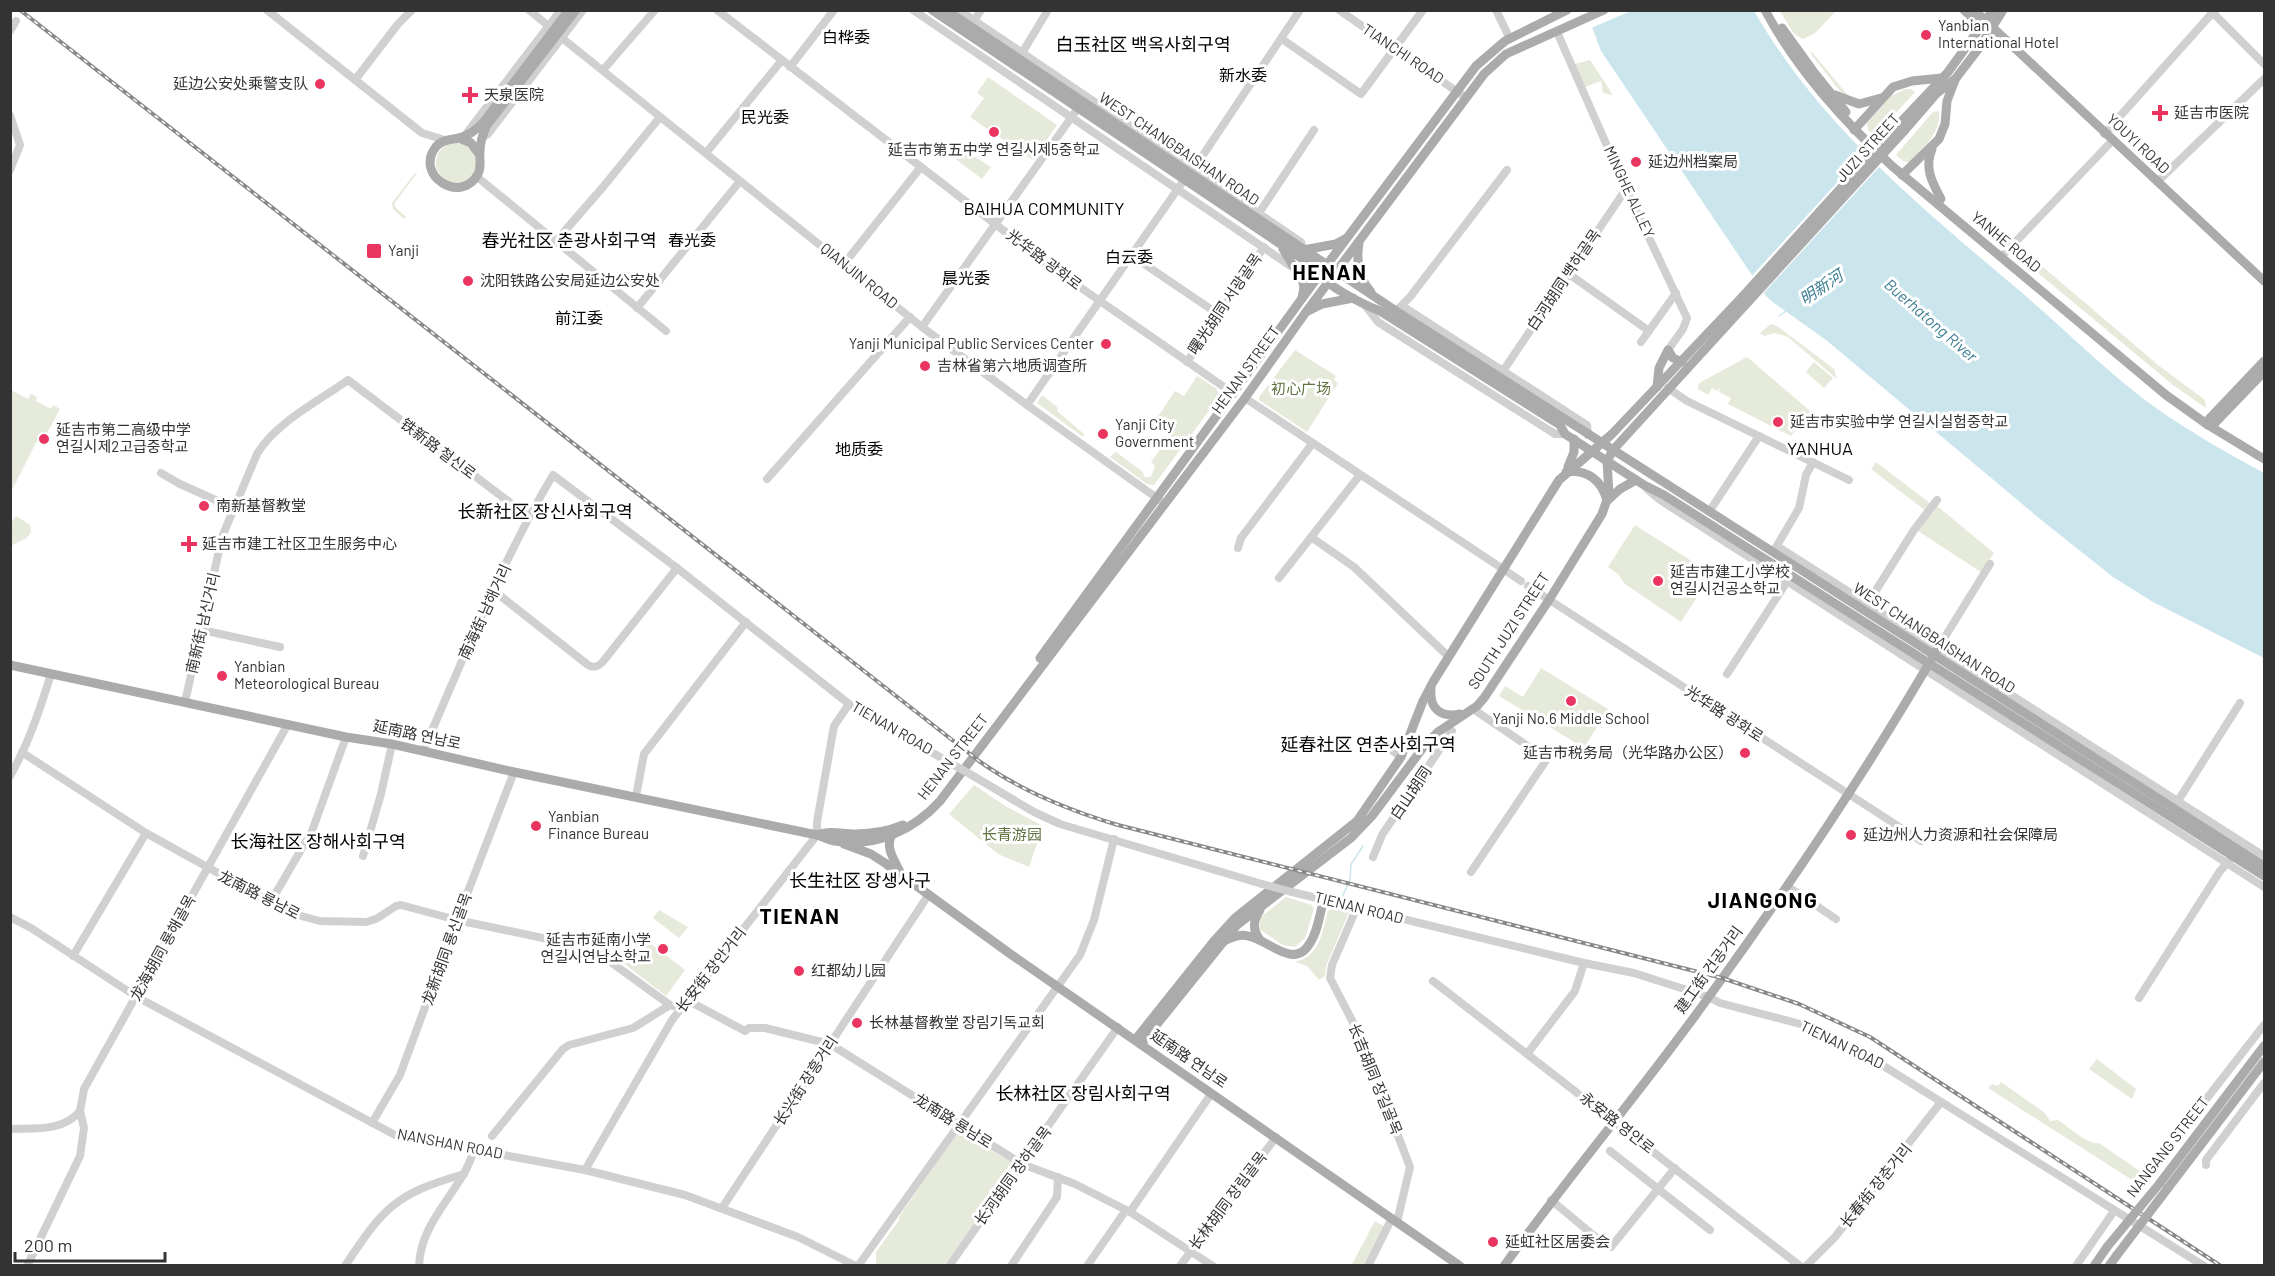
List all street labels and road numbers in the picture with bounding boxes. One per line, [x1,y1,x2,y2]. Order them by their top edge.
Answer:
street label: TIANCHI ROAD [1359,19,1448,87]
street label: WEST CHANGBAISHAN ROAD [1096,88,1263,209]
street label: JUZI STREET [1832,109,1903,185]
street label: YOUYI ROAD [2103,110,2174,177]
street label: MINGHE ALLEY [1601,143,1659,240]
street label: YANHE ROAD [1968,207,2045,276]
street label: 光华路 광화로 [1003,225,1086,293]
street label: 白河胡同 백하골목 [1523,225,1604,333]
street label: QIANJIN ROAD [817,239,902,312]
street label: 曙光胡同 서광골목 [1184,249,1265,357]
street label: HENAN STREET [1207,322,1283,417]
street label: 铁新路 철신로 [397,414,480,482]
street label: 南海街 남해거리 [454,561,514,662]
street label: SOUTH JUZI STREET [1464,569,1553,692]
street label: 南新街 남신거리 [182,570,222,675]
street label: WEST CHANGBAISHAN ROAD [1850,578,2019,696]
street label: 光华路 광화로 [1682,681,1767,745]
street label: TIENAN ROAD [849,697,936,758]
street label: HENAN STREET [913,710,991,803]
street label: 延南路 연남로 [372,716,463,752]
street label: 白山胡同 [1386,763,1434,822]
street label: 龙南路 룡남로 [216,866,303,922]
street label: TIENAN ROAD [1313,887,1405,927]
street label: 龙新胡同 룡신골목 [417,890,475,1007]
street label: 龙海胡同 룡해골목 [126,891,199,1004]
street label: 建工街 건공거리 [1671,922,1746,1016]
street label: 长安街 장안거리 [671,923,749,1016]
street label: TIENAN ROAD [1798,1016,1887,1072]
street label: 长吉胡同 장길골목 [1345,1020,1406,1137]
street label: 延南路 연남로 [1148,1025,1231,1091]
street label: 长兴街 장흥거리 [770,1032,841,1129]
street label: 永安路 영안로 [1577,1088,1658,1157]
street label: 龙南路 룡남로 [911,1089,996,1151]
street label: NANGANG STREET [2122,1092,2212,1200]
street label: 长河胡同 장하골목 [970,1122,1054,1229]
street label: NANSHAN ROAD [396,1124,505,1162]
street label: 长春街 장춘거리 [1836,1140,1915,1231]
street label: 长林胡同 장림골목 [1184,1148,1270,1253]

